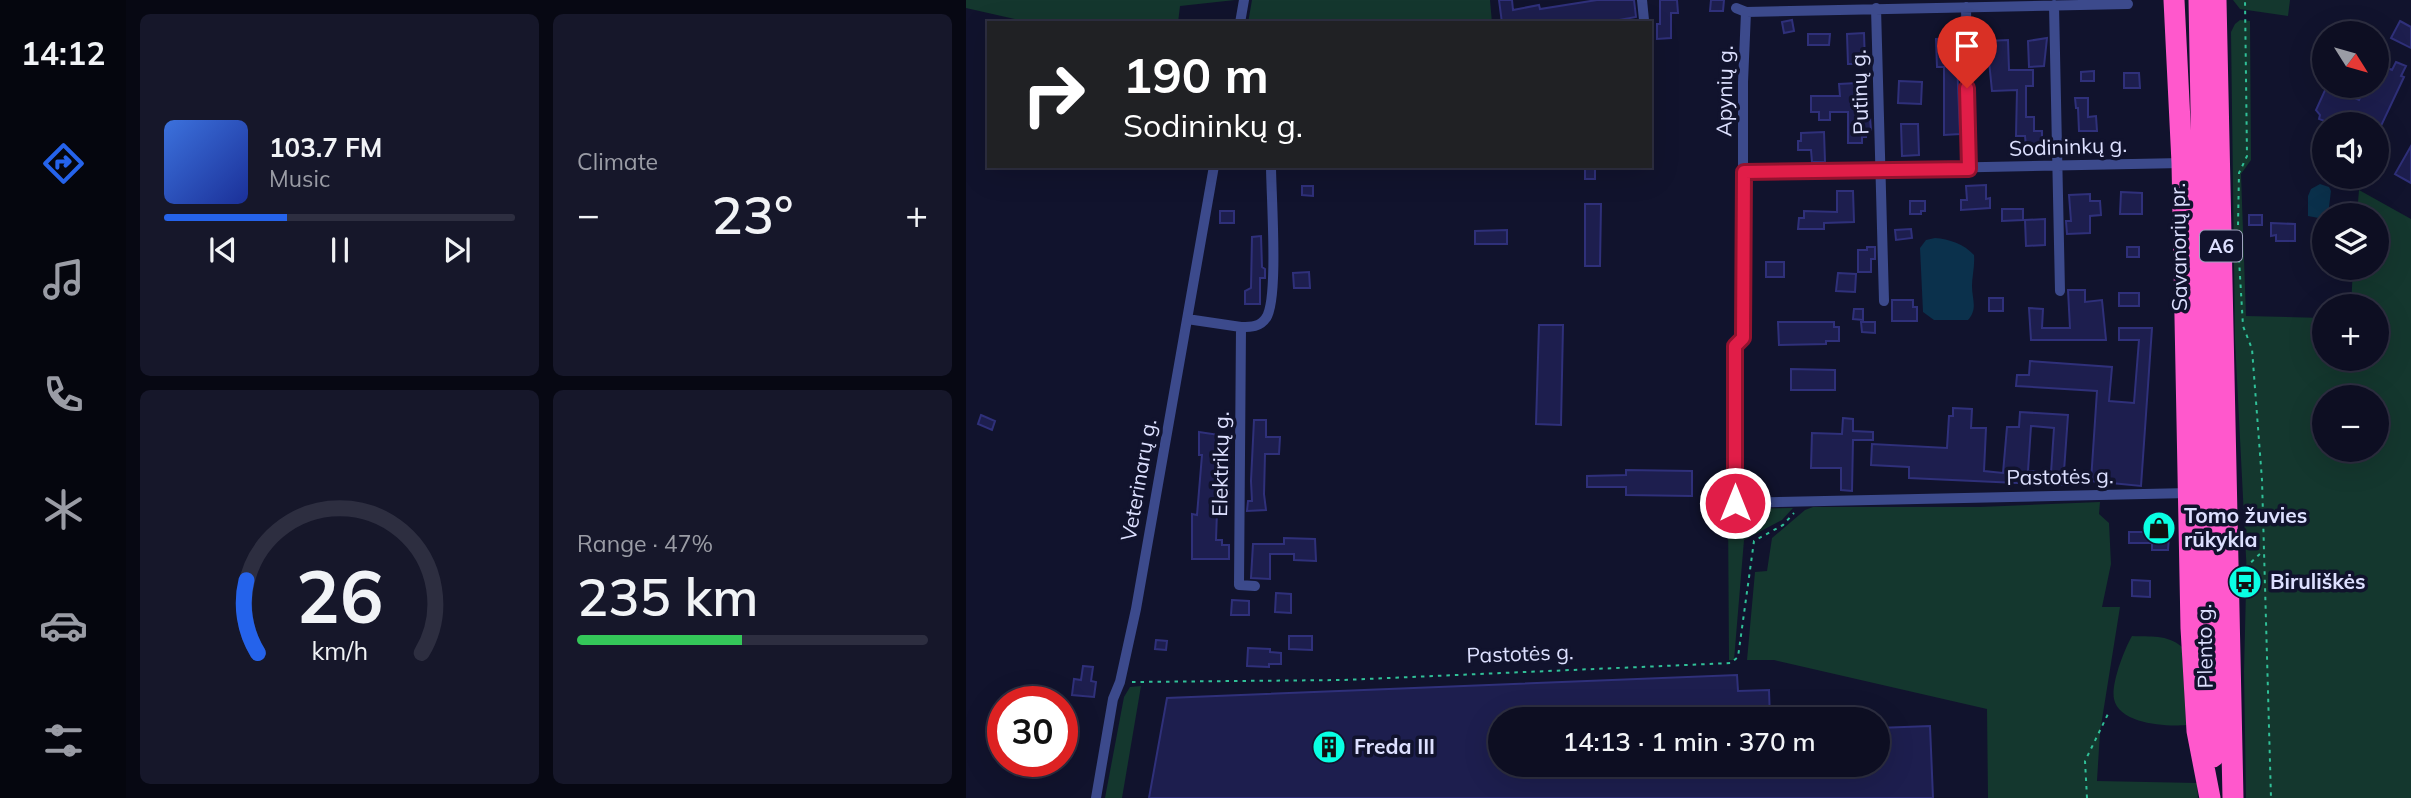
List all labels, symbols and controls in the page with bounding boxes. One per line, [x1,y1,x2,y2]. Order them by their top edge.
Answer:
pin [1937,16,1997,88]
north arrow [2312,21,2389,98]
map controls [2312,21,2389,462]
icon: arrive [1948,27,1986,65]
text: 14:12 [21,33,105,73]
text: 190 m [1123,44,1269,105]
street label: Apynių g. [1710,45,1738,137]
icon: right [1008,49,1099,140]
street label: Putinų g. [1845,49,1873,135]
text: Sodininkų g. [1123,105,1303,145]
button: sound [2312,112,2389,189]
text: 103.7 FM [269,131,382,164]
street label: Sodininkų g. [2008,131,2127,161]
icon: directions [39,139,88,188]
text: Climate [577,147,658,176]
text: Music [269,164,330,193]
text: 23° [712,182,793,247]
street label: Savanorių pr. [2164,183,2192,311]
text: − [577,190,600,238]
text: + [905,190,928,238]
button: layers [2312,203,2389,280]
road number: A6 [2200,230,2242,262]
icon: previous [204,231,242,269]
icon: pause [321,231,359,269]
icon: next [438,231,476,269]
icon: music [39,255,88,304]
button: + [2312,294,2389,371]
icon: phone [39,370,88,419]
button: − [2312,385,2389,462]
street label: Elektrikų g. [1206,411,1234,517]
street label: Veterinarų g. [1114,417,1162,543]
street label: Pastotės g. [2006,462,2114,490]
position arrow [1698,466,1772,540]
icon: climate [39,485,88,534]
place label: Tomo žuvies rūkykla [2184,502,2307,552]
shop icon: Tomo žuvies rūkykla [2140,509,2178,547]
text: Range · 47% [577,529,713,558]
text: 26 [296,550,383,641]
bus stop icon: Biruliškės [2226,563,2264,601]
text: 235 km [577,564,758,629]
place label: Biruliškės [2270,568,2366,594]
icon: car [39,601,88,650]
street label: Plento g. [2190,604,2218,689]
text: km/h [311,635,368,666]
street label: Pastotės g. [1466,638,1574,668]
speed limit sign: 30 [987,686,1078,777]
icon: filters [39,716,88,765]
text: 14:13 · 1 min · 370 m [1562,725,1816,758]
building icon: Freda III [1310,728,1348,766]
place label: Freda III [1354,733,1435,759]

